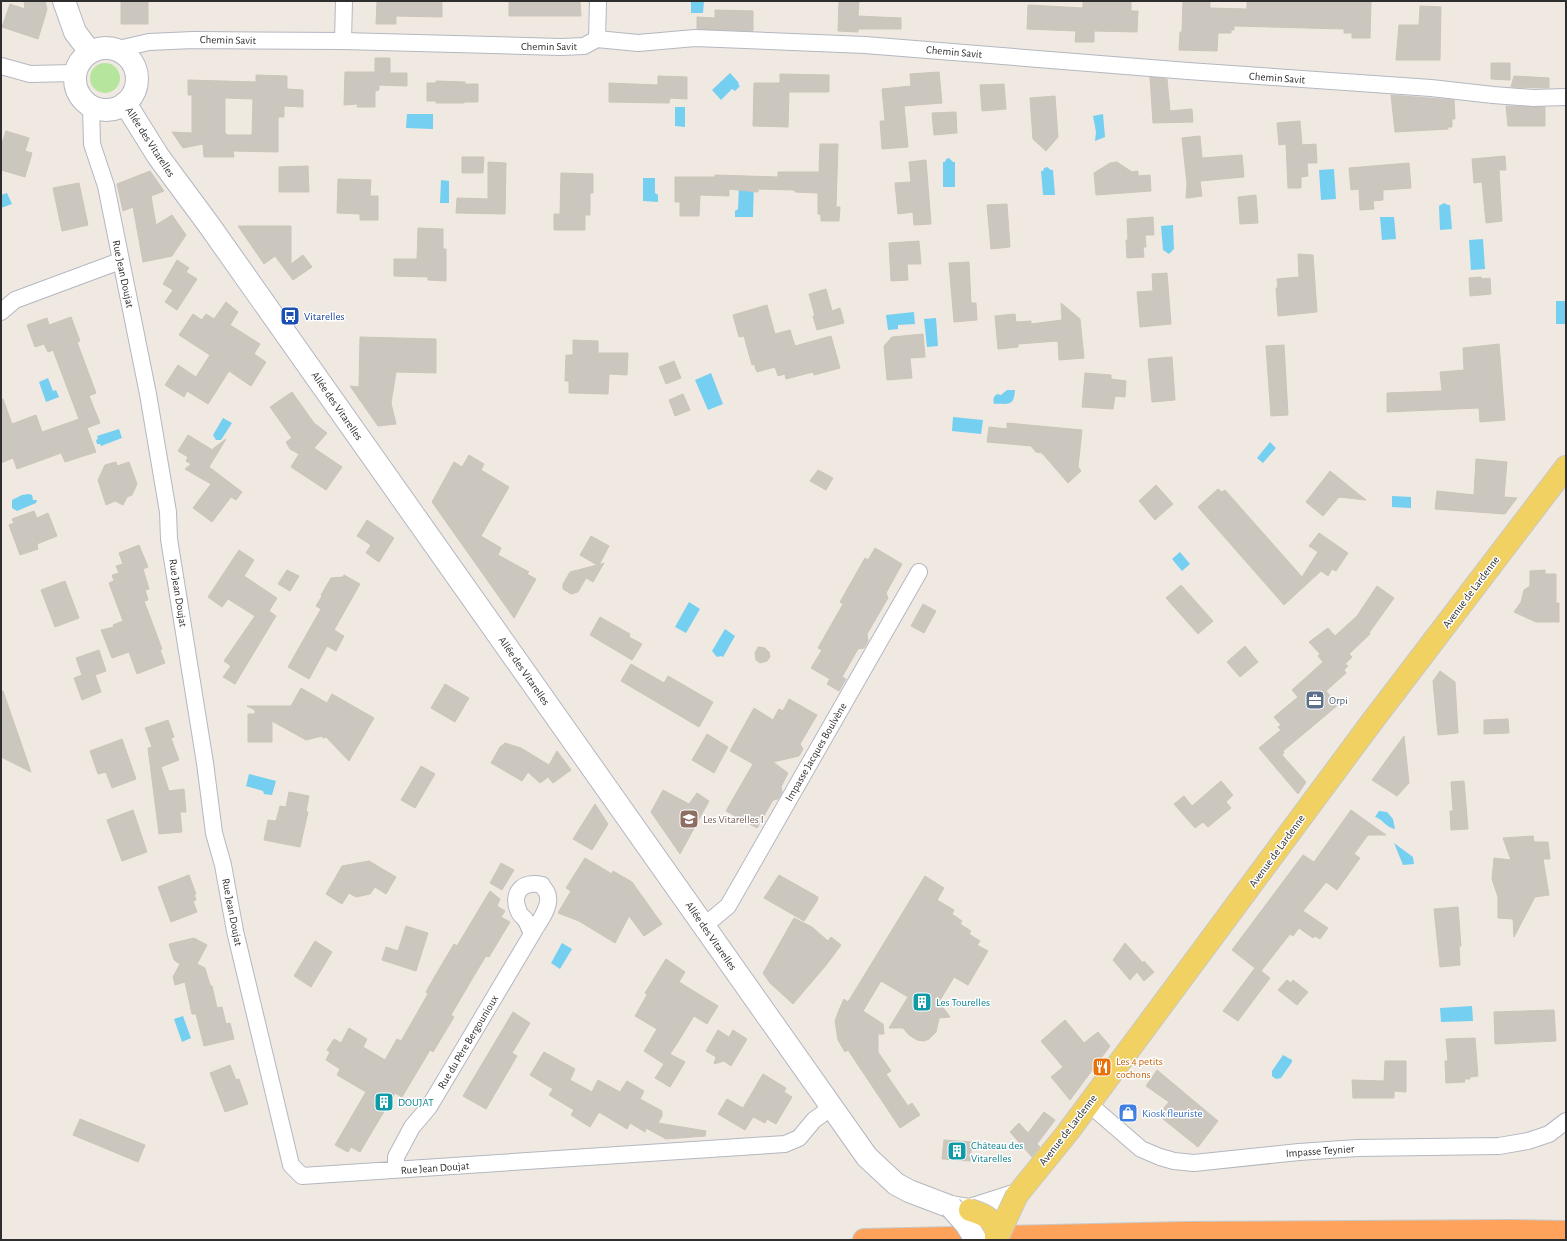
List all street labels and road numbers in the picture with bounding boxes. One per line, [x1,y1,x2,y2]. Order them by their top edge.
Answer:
street label: Chemin Savit [200,34,257,46]
street label: Chemin Savit [521,41,578,52]
street label: Chemin Savit [926,44,983,60]
street label: Chemin Savit [1249,71,1306,85]
street label: Allée des Vitarelles [123,105,177,179]
street label: Rue Jean Doujat [110,239,136,309]
street label: Allée des Vitarelles [309,370,365,442]
street label: Avenue de Lardenne [1441,554,1501,630]
street label: Rue Jean Doujat [167,558,189,628]
street label: Allée des Vitarelles [496,635,552,707]
street label: Impasse Jacques Boulvène [783,701,849,803]
street label: Avenue de Lardenne [1247,813,1307,889]
street label: Rue Jean Doujat [220,877,244,947]
street label: Allée des Vitarelles [683,900,739,972]
street label: Rue du Père Bergounioux [436,993,500,1091]
street label: Avenue de Lardenne [1037,1092,1099,1168]
street label: Impasse Teynier [1285,1143,1355,1159]
street label: Rue Jean Doujat [400,1160,470,1176]

